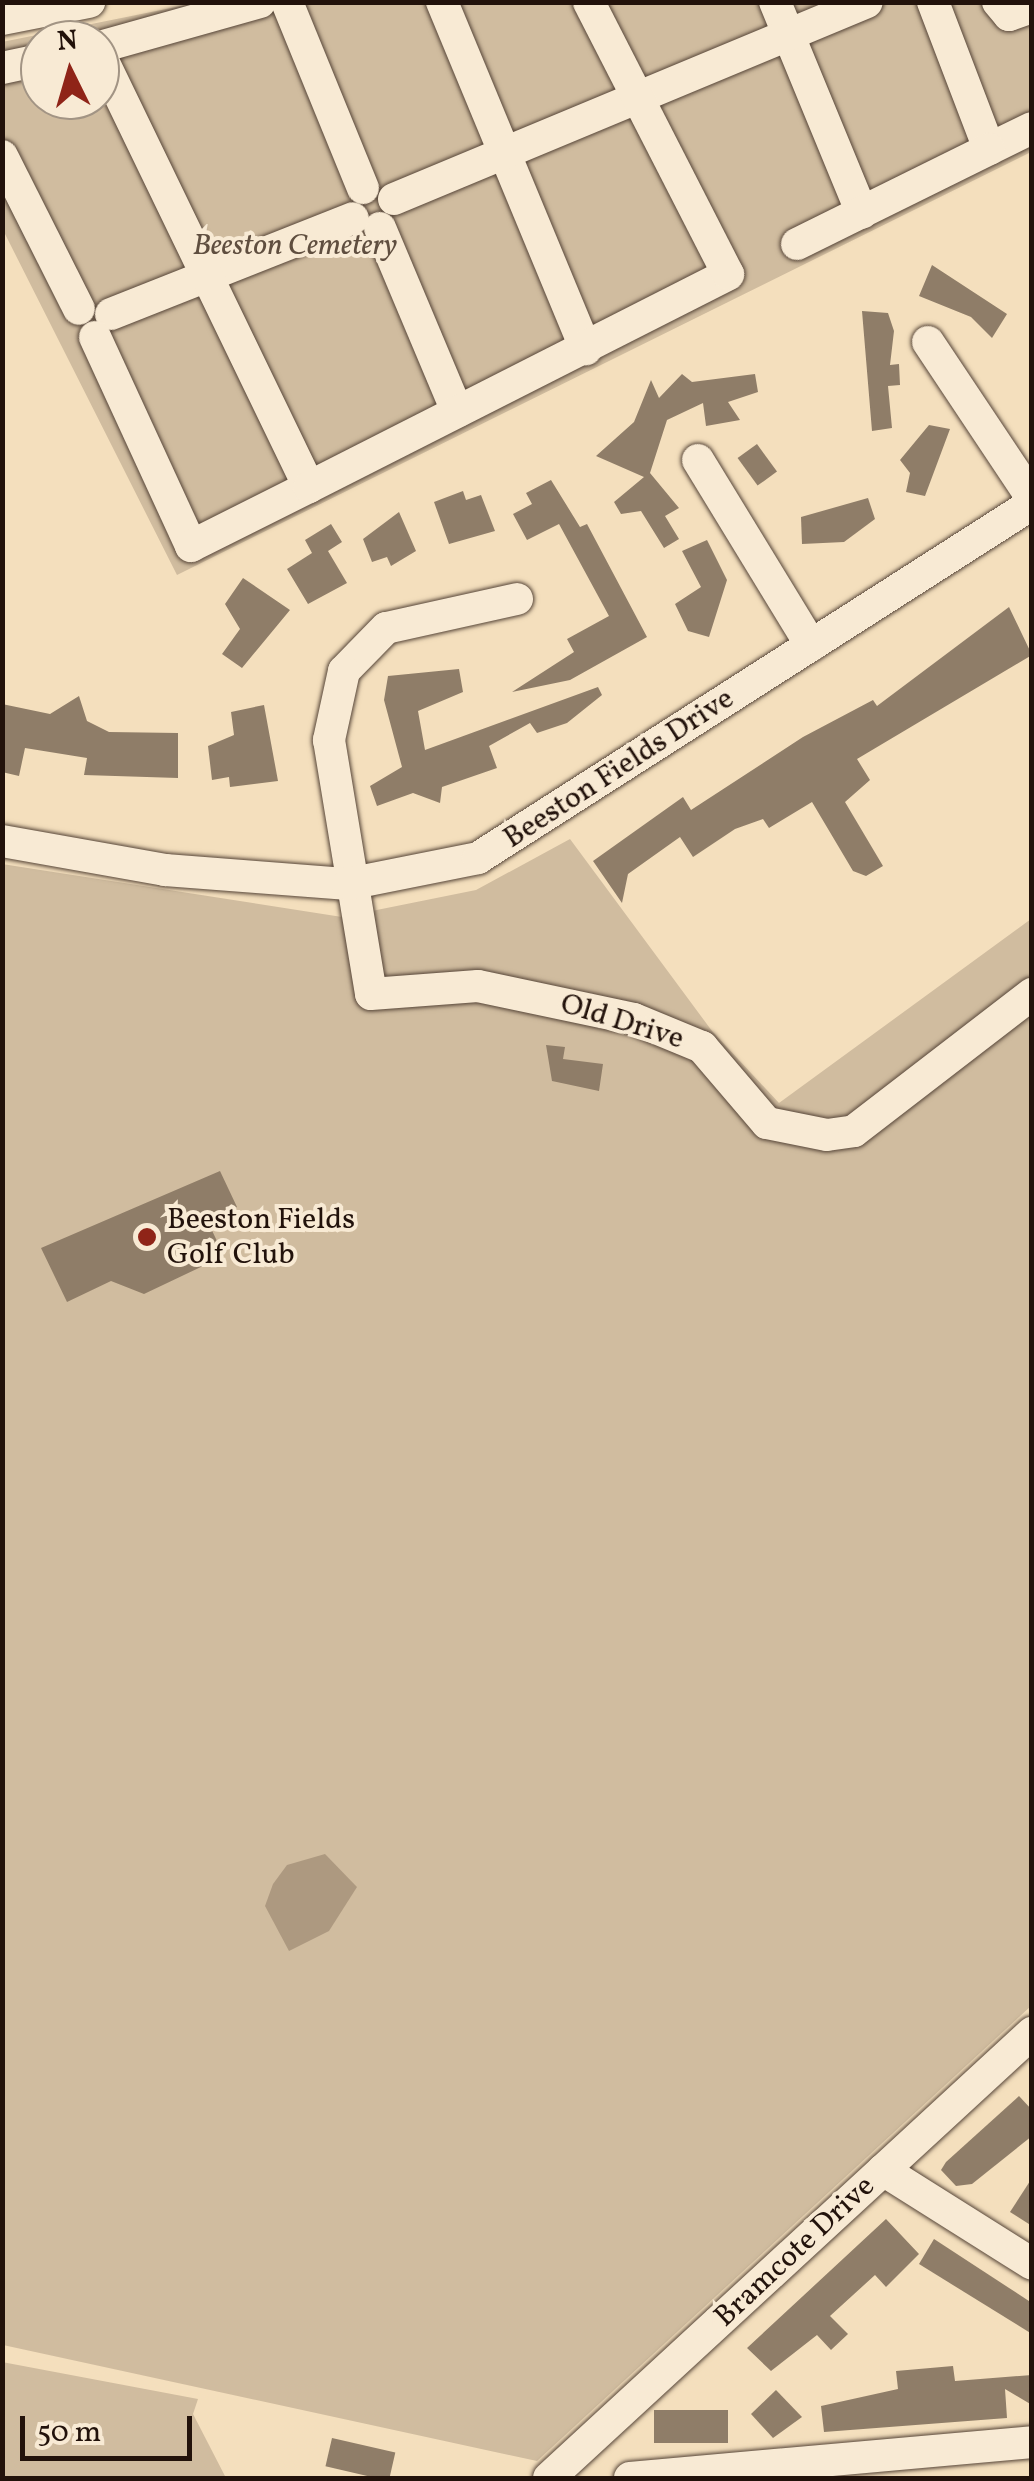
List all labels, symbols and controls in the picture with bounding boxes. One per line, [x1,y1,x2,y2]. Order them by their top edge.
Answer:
north arrow [20,20,120,120]
text: N [56,21,79,62]
park label: Beeston Cemetery [193,228,397,264]
street label: Beeston Fields Drive [497,681,741,857]
street label: Old Drive [556,986,688,1058]
place label: Beeston Fields Golf Club [167,1202,355,1272]
marker: Beeston Fields Golf Club [136,1226,158,1248]
street label: Bramcote Drive [707,2169,883,2335]
scale bar [25,2396,198,2458]
text: 50 m [37,2412,101,2454]

